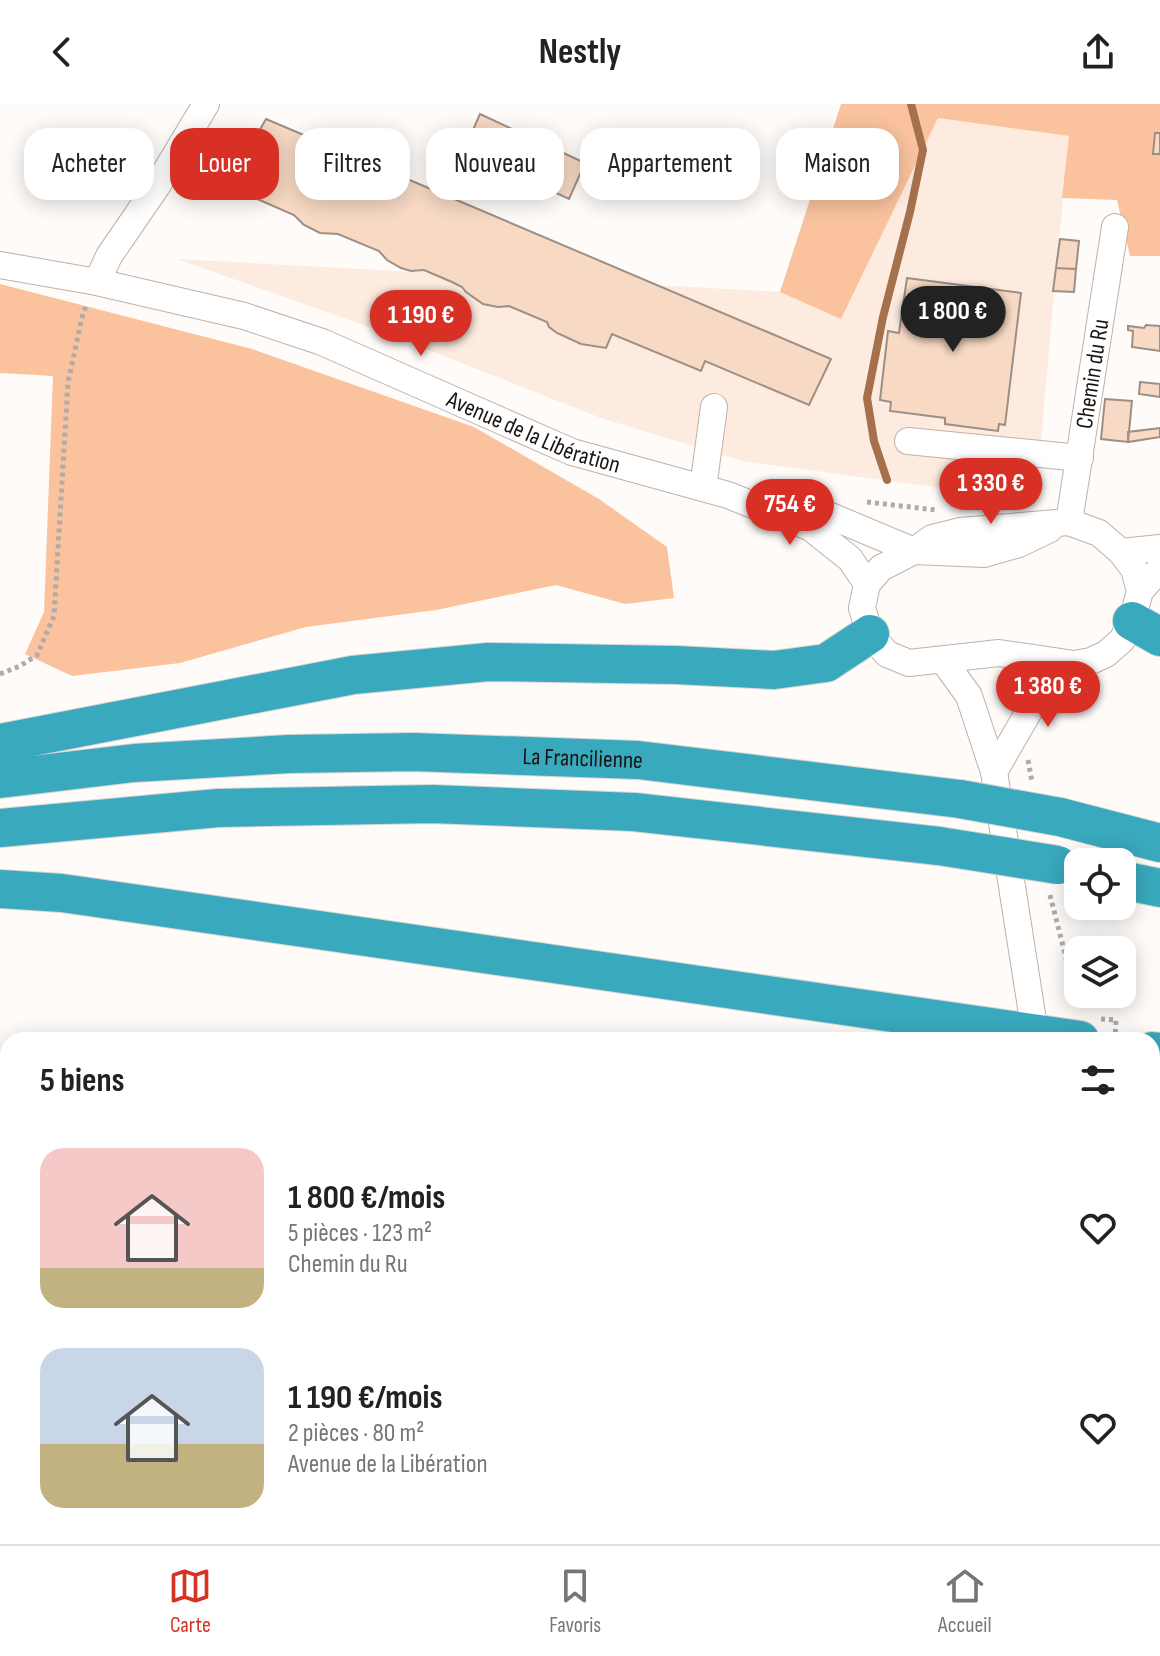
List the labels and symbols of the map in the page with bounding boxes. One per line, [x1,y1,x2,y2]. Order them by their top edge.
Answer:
pin: 1 800 € [879,286,1027,354]
pin: 1 190 € [347,290,495,358]
street label: Chemin du Ru [1069,317,1115,431]
street label: Avenue de la Libération [442,384,624,479]
pin: 1 330 € [917,458,1065,526]
pin: 754 € [734,479,846,547]
pin: 1 380 € [974,661,1122,729]
street label: La Francilienne [522,741,645,775]

